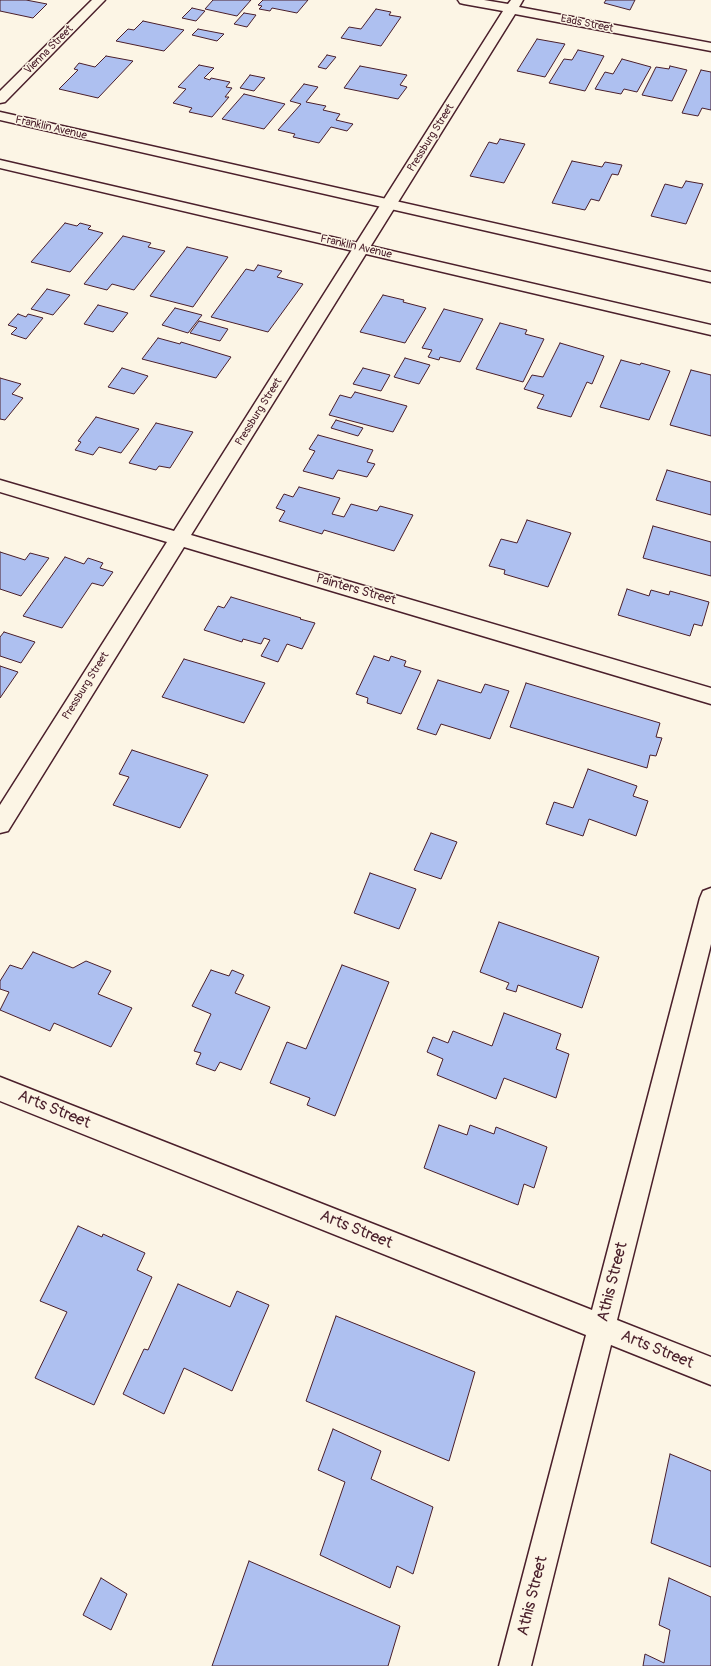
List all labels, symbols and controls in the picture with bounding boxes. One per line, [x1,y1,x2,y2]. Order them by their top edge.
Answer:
street label: Eads Street [560,12,614,36]
street label: Vienna Street [22,23,76,77]
street label: Pressburg Street [405,102,457,174]
street label: Franklin Avenue [14,113,88,143]
street label: Franklin Avenue [319,232,393,262]
street label: Pressburg Street [233,376,285,448]
street label: Painters Street [314,571,398,609]
street label: Pressburg Street [60,650,112,722]
street label: Arts Street [15,1087,93,1133]
street label: Arts Street [317,1207,395,1253]
street label: Athis Street [594,1240,632,1324]
street label: Arts Street [618,1327,696,1373]
street label: Athis Street [514,1554,552,1638]

